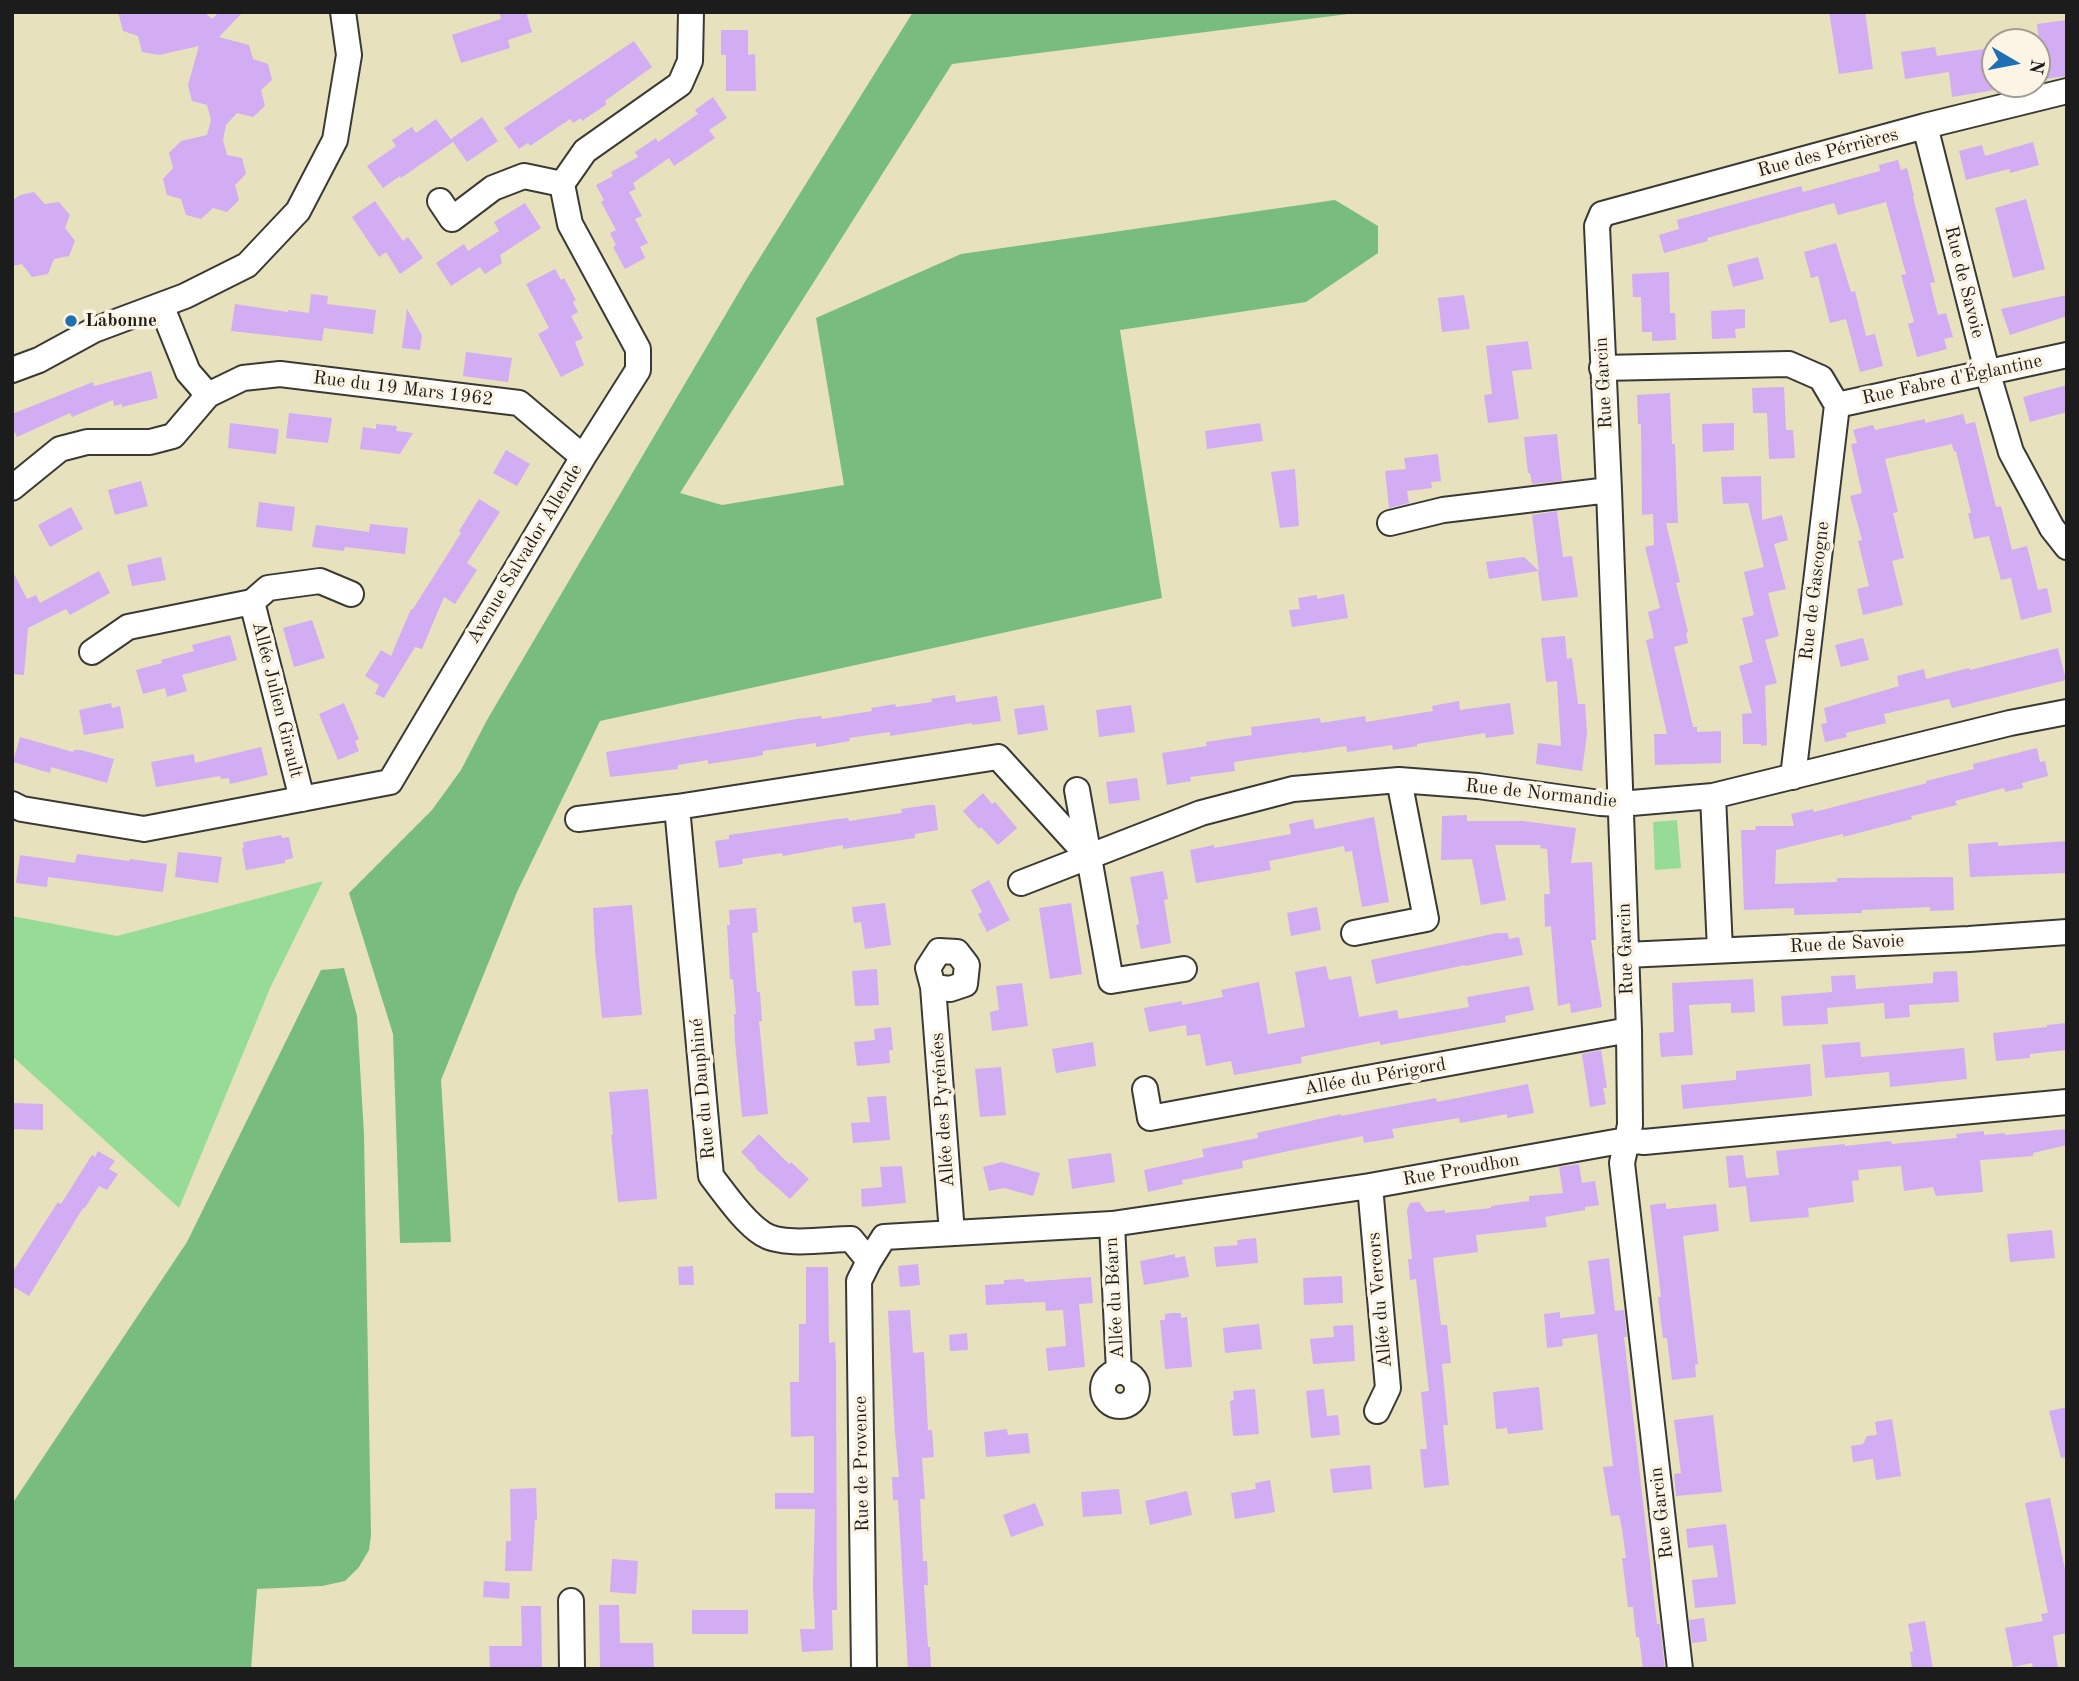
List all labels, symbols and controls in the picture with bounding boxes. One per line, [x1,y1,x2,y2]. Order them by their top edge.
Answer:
north arrow [1981,28,2051,98]
text: N [2025,58,2046,75]
street label: Rue des Pérrières [1755,123,1901,183]
street label: Rue de Savoie [1939,224,1989,340]
place label: Labonne [85,310,157,332]
marker: Labonne [63,313,79,329]
street label: Rue Garcin [1590,336,1618,430]
street label: Rue Fabre d'Églantine [1860,350,2044,410]
street label: Rue du 19 Mars 1962 [312,367,494,411]
street label: Avenue Salvador Allende [462,460,588,648]
street label: Rue de Gascogne [1795,520,1835,662]
street label: Allée Julien Girault [247,619,307,781]
street label: Rue de Normandie [1464,775,1618,813]
street label: Rue Garcin [1613,902,1639,996]
street label: Rue de Savoie [1789,930,1905,958]
street label: Rue du Dauphiné [685,1017,721,1161]
street label: Allée des Pyrénées [926,1032,960,1188]
street label: Allée du Périgord [1302,1053,1448,1101]
street label: Rue Proudhon [1401,1149,1521,1191]
street label: Allée du Vercors [1363,1231,1397,1369]
street label: Allée du Béarn [1100,1236,1130,1360]
street label: Rue de Provence [849,1396,875,1532]
street label: Rue Garcin [1645,1466,1679,1560]

